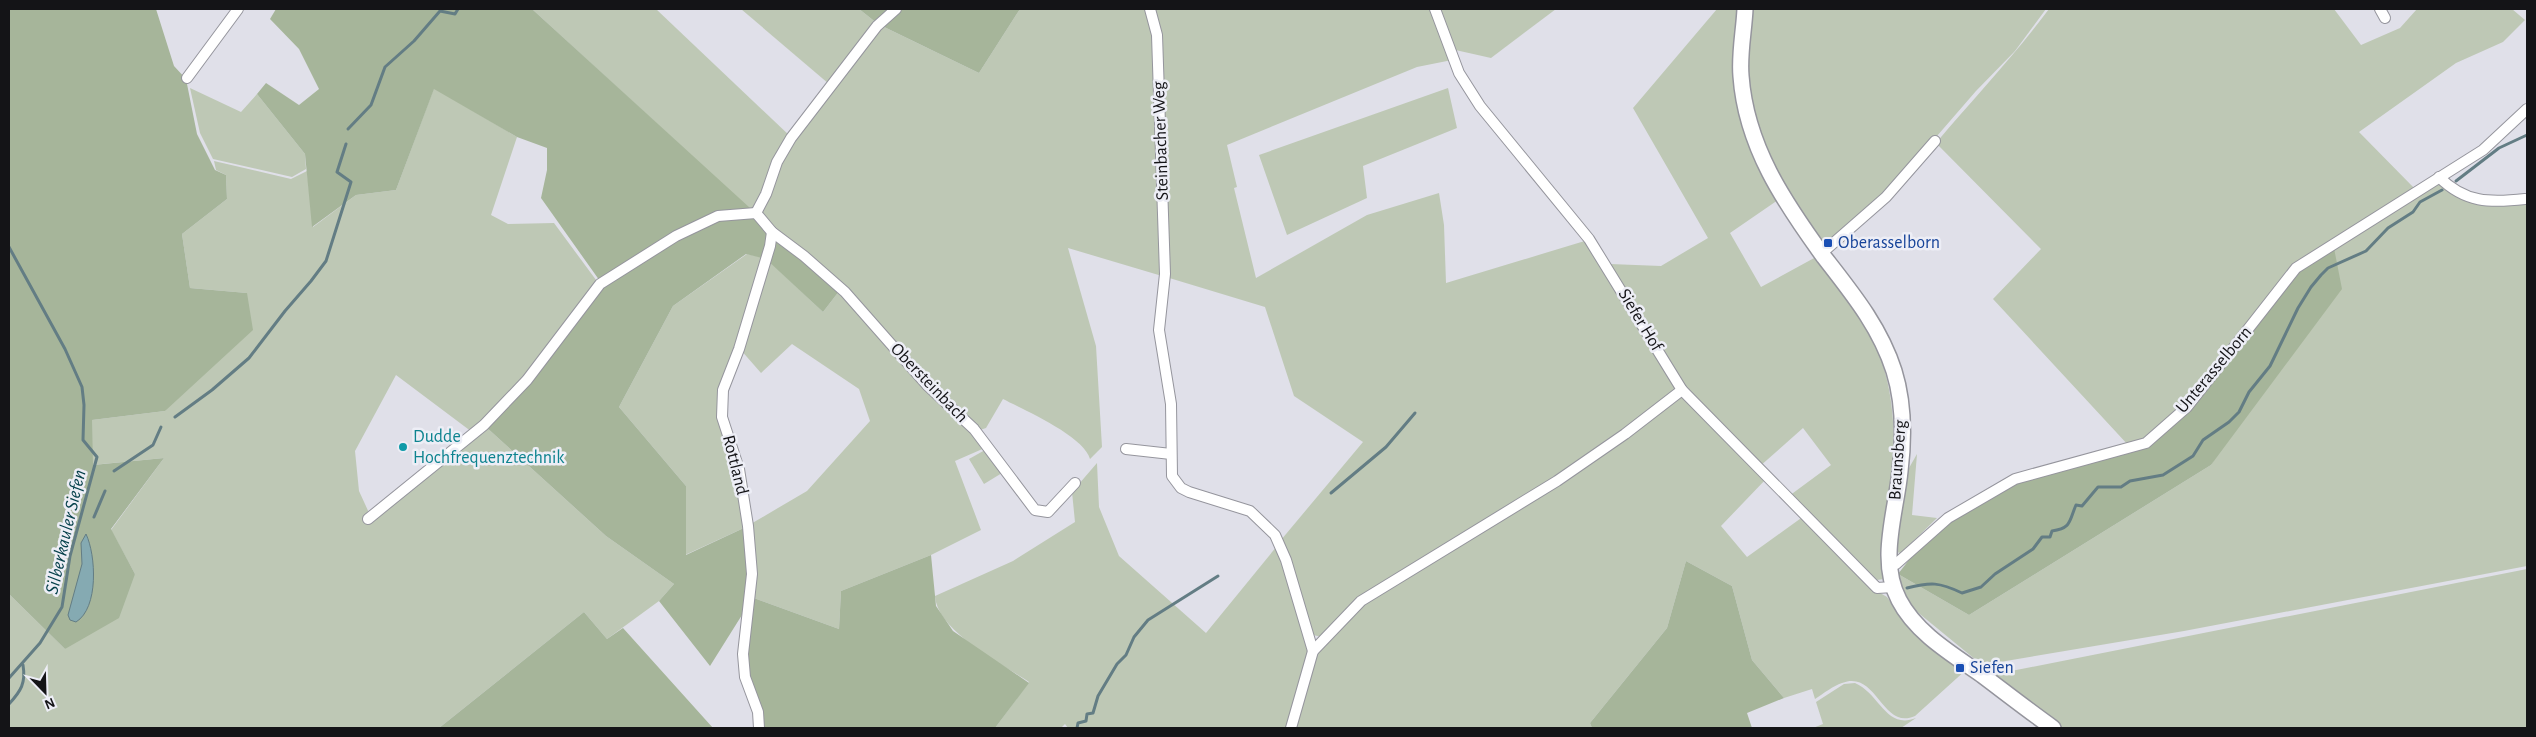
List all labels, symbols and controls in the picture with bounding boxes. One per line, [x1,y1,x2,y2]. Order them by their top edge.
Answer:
street label: Steinbacher Weg [1150,81,1172,201]
place label: Oberasselborn [1838,234,1940,252]
marker: Oberasselborn [1822,237,1834,249]
street label: Siefer Hof [1614,286,1666,356]
street label: Unterasselborn [2173,323,2255,417]
street label: Obersteinbach [887,340,971,426]
street label: Braunsberg [1886,419,1910,501]
place label: Dudde Hochfrequenztechnik [413,428,565,467]
street label: Rottland [719,433,751,497]
marker: Dudde Hochfrequenztechnik [397,441,409,453]
water label: Silberkauler Siefen [42,468,90,596]
place label: Siefen [1970,659,2014,677]
marker: Siefen [1954,662,1966,674]
north arrow [20,667,70,717]
text: N [42,695,57,711]

